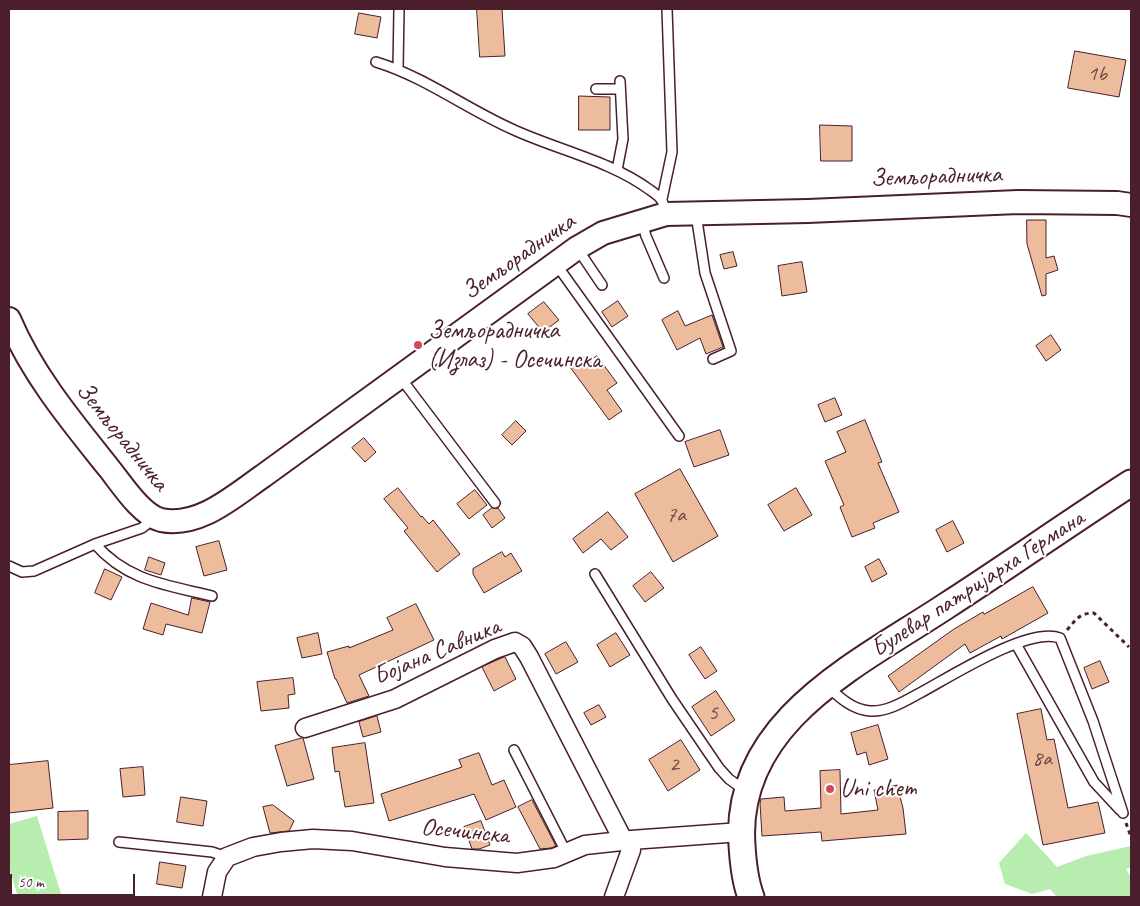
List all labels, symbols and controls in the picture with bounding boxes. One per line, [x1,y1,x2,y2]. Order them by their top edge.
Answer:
house number: 1b [1087,61,1107,87]
street label: Земљорадничка [870,160,1002,194]
street label: Земљорадничка [457,207,581,307]
place label: Земљорадничка (Излаз) - Осечинска [428,316,601,375]
marker: Земљорадничка (Излаз) - Осечинска [412,339,424,351]
street label: Земљорадничка [69,377,175,497]
house number: 7a [666,502,686,528]
street label: Булевар патријарха Германа [866,504,1090,664]
street label: Бојана Савника [369,612,505,692]
house number: 5 [708,700,718,726]
house number: 8a [1032,746,1052,772]
house number: 2 [669,752,679,778]
place label: Uni chem [840,774,916,804]
marker: Uni chem [824,783,836,795]
street label: Осечинска [420,812,510,852]
scale bar [12,864,138,896]
text: 50 m [18,873,44,892]

